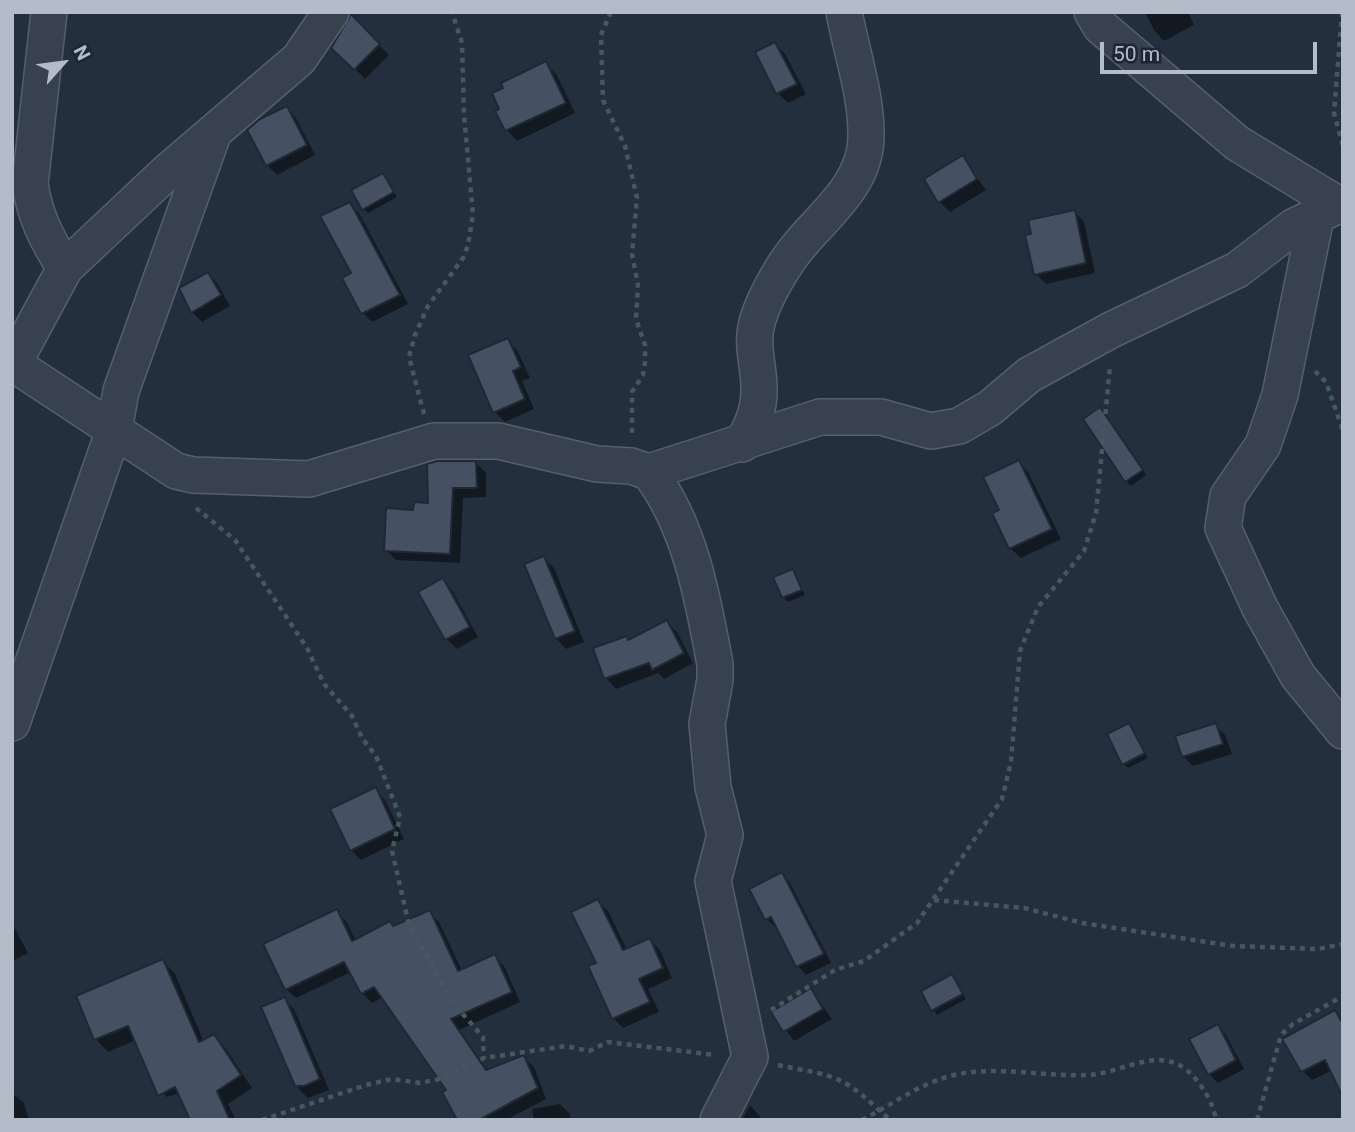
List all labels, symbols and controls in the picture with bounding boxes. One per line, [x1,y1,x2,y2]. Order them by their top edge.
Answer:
north arrow [28,28,98,98]
scale bar [1103,28,1320,72]
text: N [69,42,95,64]
text: 50 m [1113,42,1160,66]

